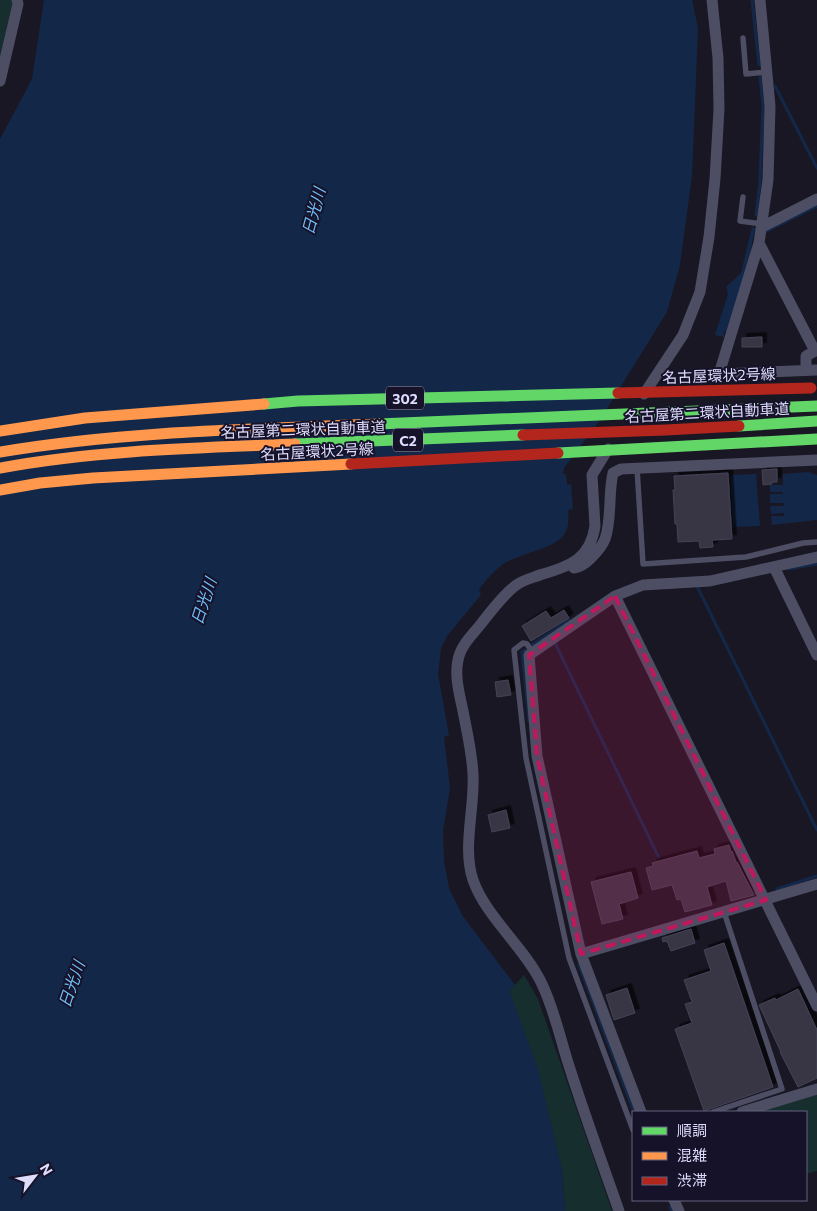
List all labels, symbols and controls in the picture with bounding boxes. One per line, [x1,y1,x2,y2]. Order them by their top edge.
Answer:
water label: 日光川 [298,183,329,237]
street label: 名古屋環状2号線 [662,364,776,386]
road number: 302 [386,386,424,409]
street label: 名古屋第二環状自動車道 [624,399,790,425]
street label: 名古屋第二環状自動車道 [220,417,386,441]
road number: C2 [393,428,423,452]
street label: 名古屋環状2号線 [260,439,374,463]
water label: 日光川 [187,573,220,627]
water label: 日光川 [54,956,88,1010]
legend [632,1111,807,1201]
text: 順調 [677,1121,707,1139]
text: 混雑 [677,1146,707,1164]
north arrow [10,1151,60,1201]
text: N [37,1160,57,1178]
text: 渋滞 [677,1171,707,1189]

